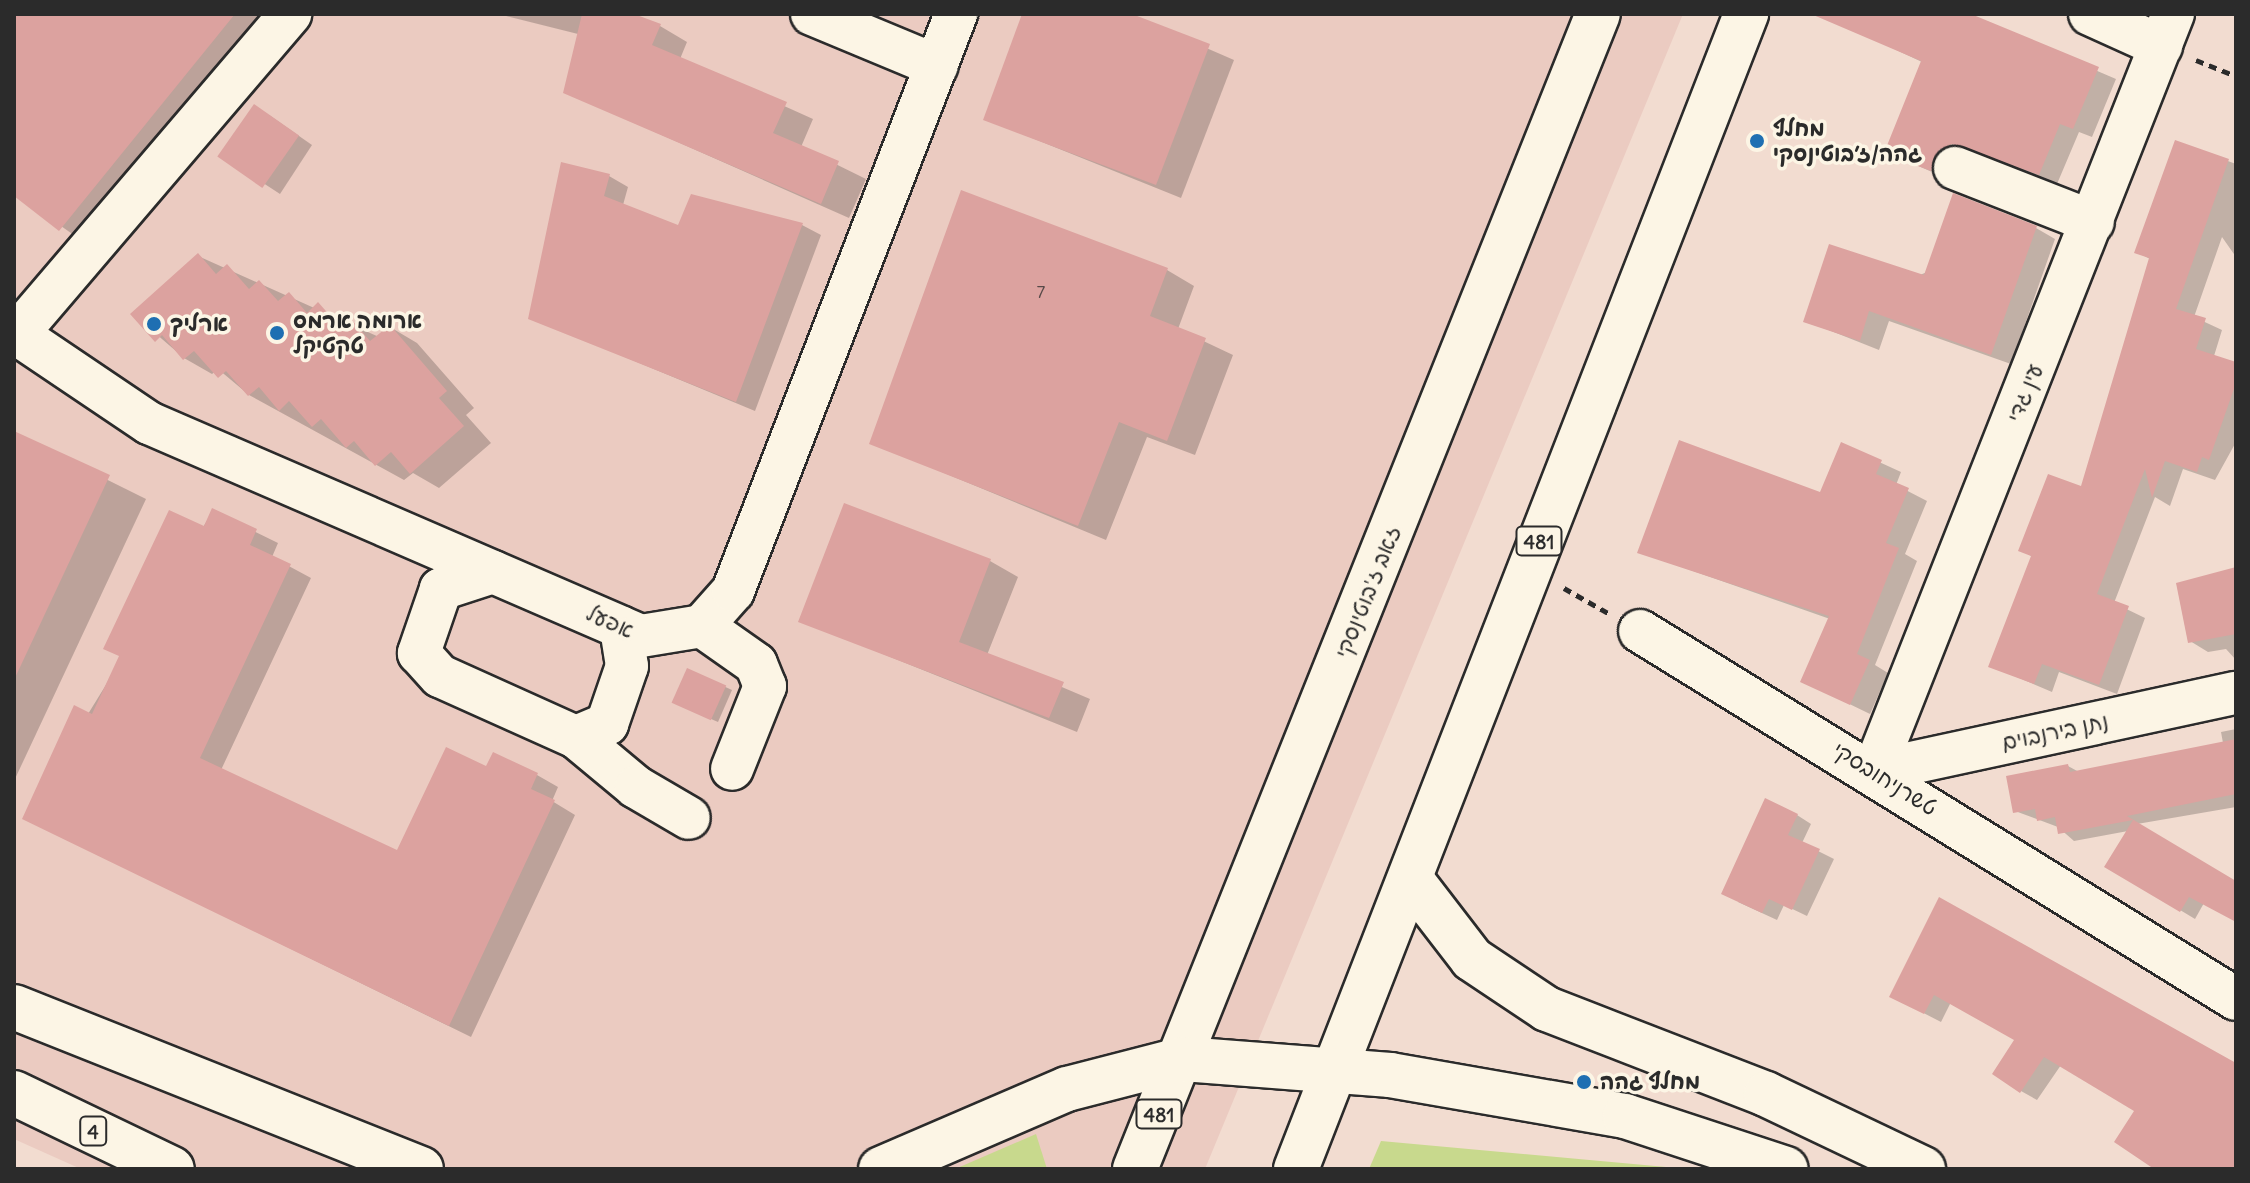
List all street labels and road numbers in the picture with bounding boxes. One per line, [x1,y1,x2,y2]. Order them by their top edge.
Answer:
street label: עין גדי [2001,360,2049,426]
street label: זאב ז'בוטינסקי [1329,522,1407,662]
road number: 481 [1515,525,1563,557]
street label: אפעל [582,600,638,644]
street label: נתן בירנבוים [1999,708,2111,756]
street label: טשרניחובסקי [1828,737,1942,821]
road number: 481 [1135,1098,1183,1130]
road number: 4 [79,1115,107,1147]

